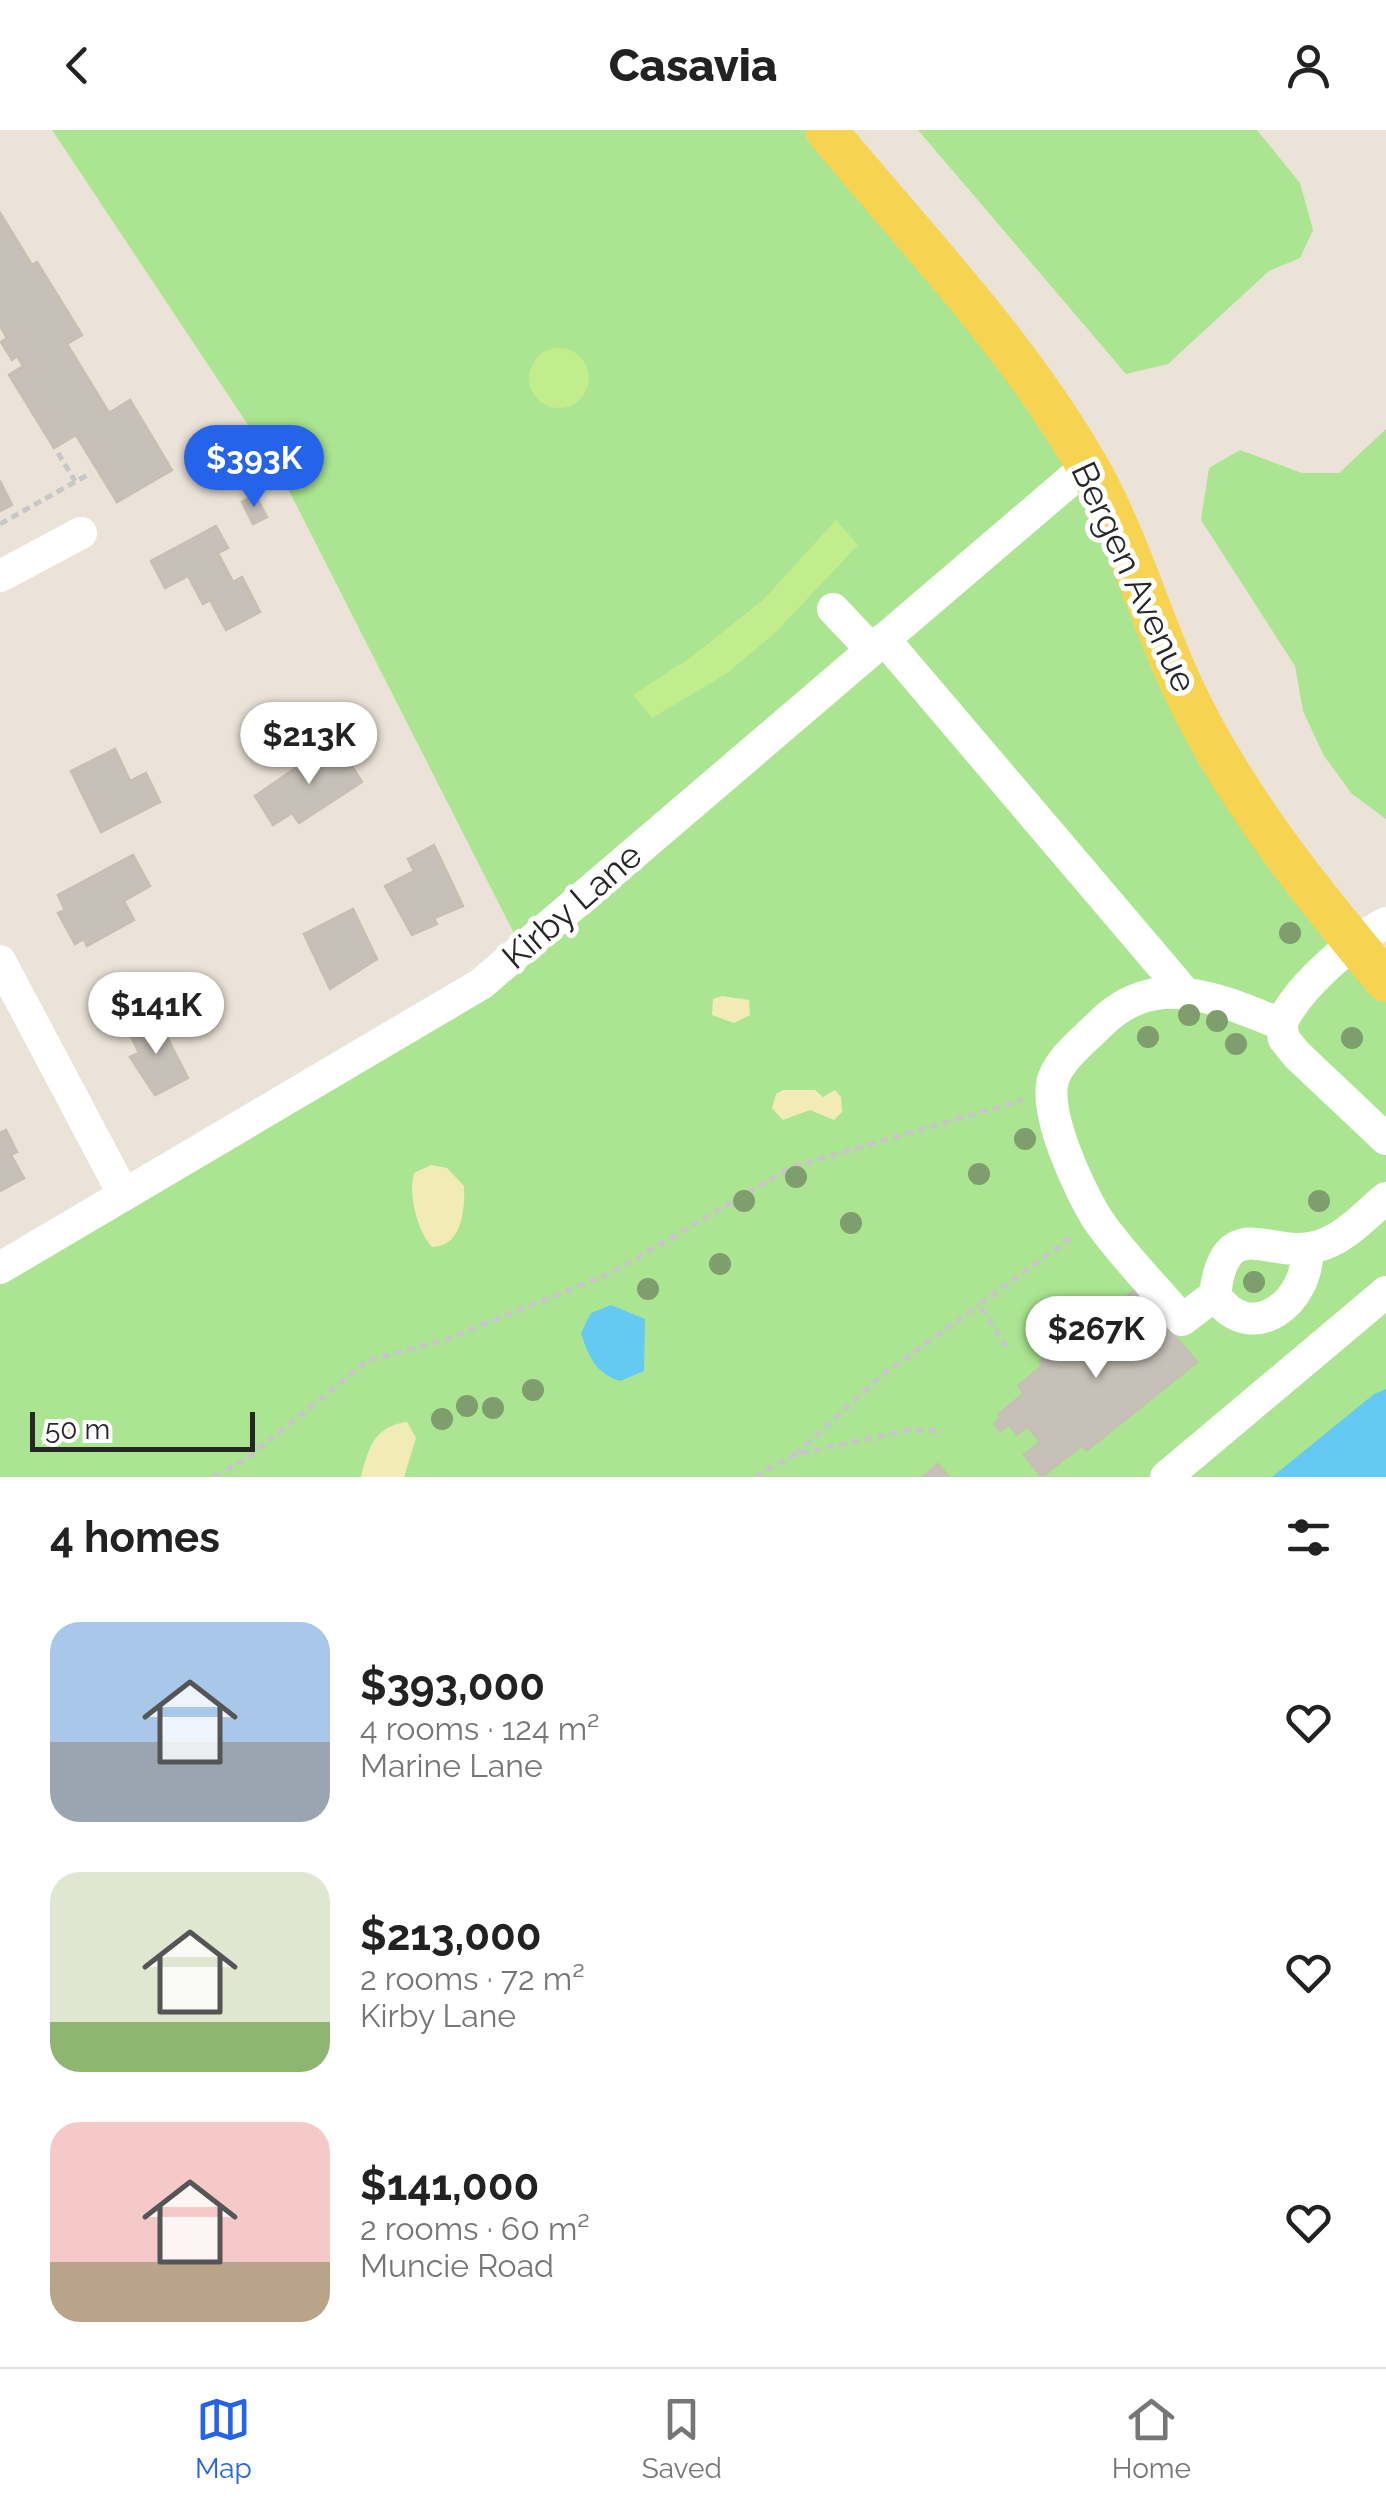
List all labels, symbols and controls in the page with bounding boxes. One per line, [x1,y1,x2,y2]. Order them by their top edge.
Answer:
icon: back [50,38,105,93]
icon: person [1281,38,1336,93]
text: Casavia [609,39,777,92]
pin: $393K [184,425,324,510]
text: $393K [206,439,302,476]
street label: Bergen Avenue [1063,455,1206,698]
pin: $213K [239,702,379,787]
text: $213K [262,716,356,753]
street label: Kirby Lane [494,834,650,977]
pin: $141K [86,972,226,1057]
text: $141K [110,986,202,1023]
pin: $267K [1026,1296,1166,1381]
text: $267K [1047,1310,1145,1347]
scale bar [30,1407,255,1452]
text: 50 m [45,1413,110,1446]
icon: filters [1281,1510,1336,1565]
text: 4 homes [50,1513,220,1562]
text: $393,000 [360,1661,545,1710]
icon: home [130,1662,250,1782]
icon: heart [1281,1695,1336,1750]
text: 4 rooms · 124 m² [360,1710,600,1747]
text: Marine Lane [360,1747,543,1784]
text: $213,000 [360,1911,542,1960]
icon: home [130,1912,250,2032]
icon: heart [1281,1945,1336,2000]
text: 2 rooms · 72 m² [360,1960,585,1997]
text: Kirby Lane [360,1997,516,2034]
text: $141,000 [360,2161,539,2210]
icon: home [130,2162,250,2282]
icon: heart [1281,2195,1336,2250]
text: 2 rooms · 60 m² [360,2210,590,2247]
text: Muncie Road [360,2247,554,2284]
tab: Map [195,2392,252,2485]
tab: Saved [642,2392,722,2485]
tab: Home [1112,2392,1191,2485]

